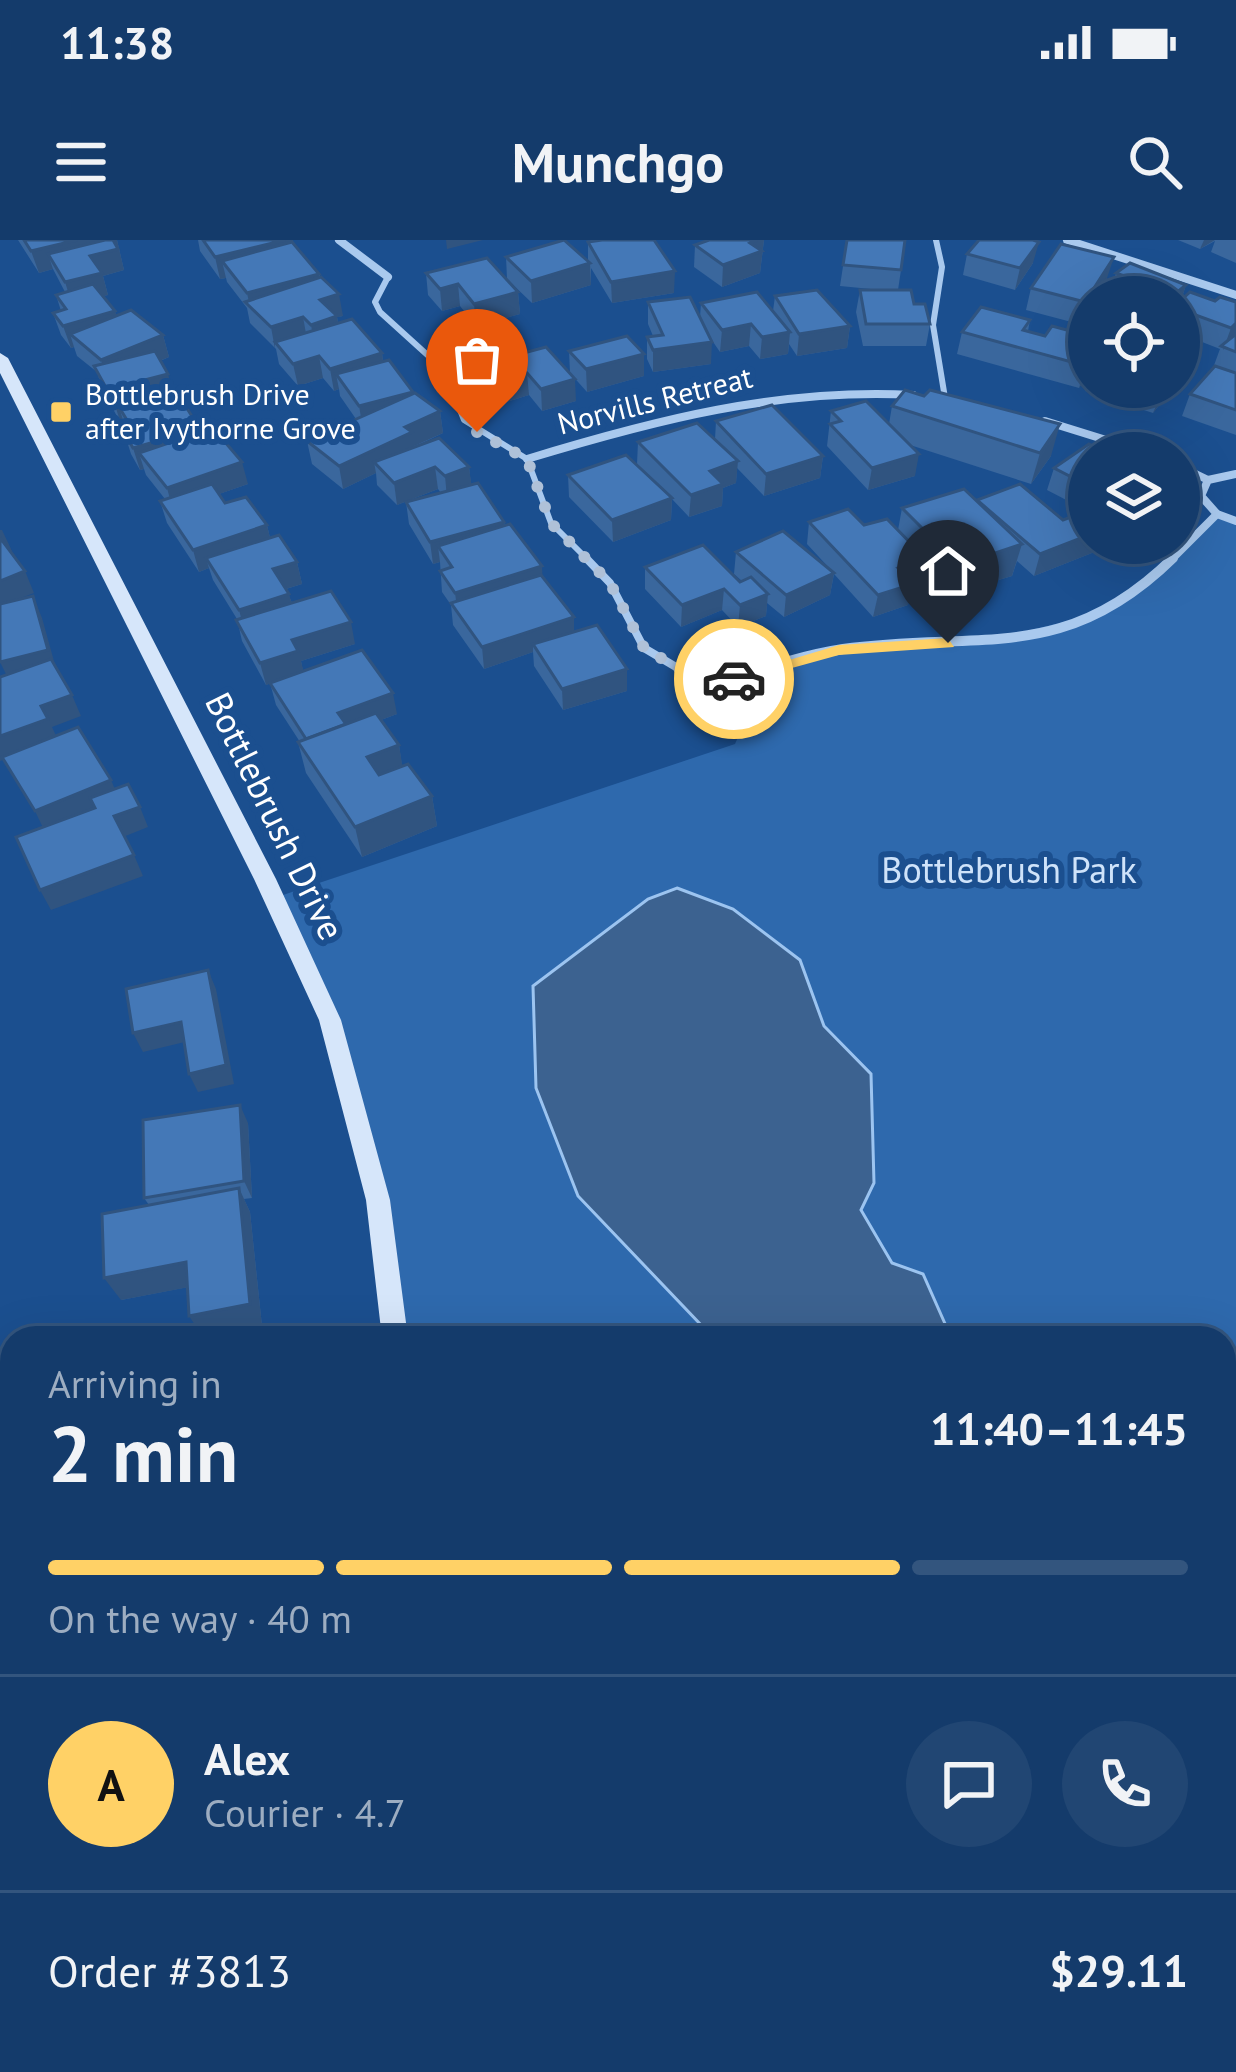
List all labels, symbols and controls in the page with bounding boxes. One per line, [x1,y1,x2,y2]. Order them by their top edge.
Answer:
text: 11:38 [60,13,174,71]
text: Munchgo [512,127,724,197]
icon: menu [48,129,114,195]
icon: search [1122,129,1188,195]
map controls [1068,276,1200,564]
button: locate [1068,276,1200,408]
pin [426,309,528,432]
icon: bag [444,327,510,393]
street label: Norvills Retreat [553,356,756,443]
place label: Bottlebrush Drive after Ivythorne Grove [85,374,356,447]
marker: Bottlebrush Drive after Ivythorne Grove [48,399,74,425]
button: layers [1068,432,1200,564]
pin [897,520,999,643]
icon: home [915,538,981,604]
courier [674,619,794,739]
icon: car [701,646,767,712]
street label: Bottlebrush Drive [195,684,356,947]
park label: Bottlebrush Park [881,846,1137,893]
text: Arriving in [48,1358,222,1409]
text: 11:40–11:45 [930,1399,1188,1457]
text: 2 min [48,1403,238,1504]
text: On the way · 40 m [48,1593,352,1644]
button: chat [906,1721,1032,1847]
button: phone [1062,1721,1188,1847]
text: Alex [204,1729,290,1787]
text: A [97,1755,125,1813]
text: Courier · 4.7 [204,1787,406,1838]
text: Order #3813 [48,1941,291,1999]
text: $29.11 [1049,1941,1188,1999]

